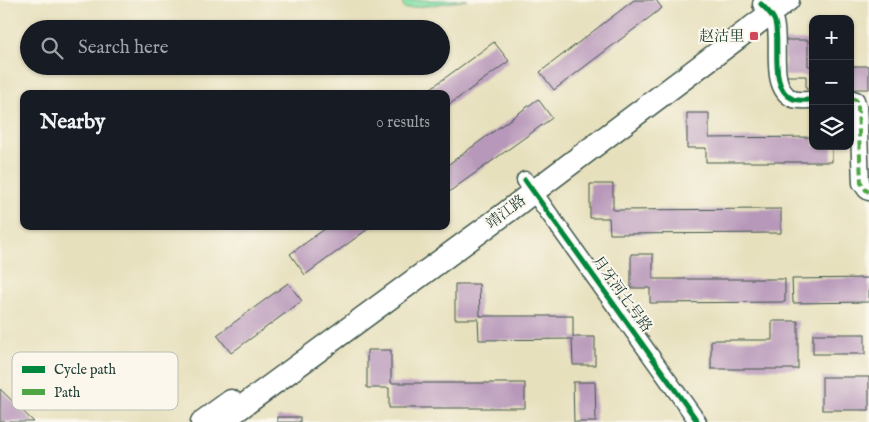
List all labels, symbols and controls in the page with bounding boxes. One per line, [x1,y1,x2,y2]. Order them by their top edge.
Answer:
map controls [809,15,854,150]
button: + [809,15,854,60]
search box [20,20,450,75]
place label: 赵沽里 [699,27,744,46]
marker: 赵沽里 [748,30,760,42]
icon: search [38,34,66,62]
text: Search here [78,36,169,60]
button: − [809,60,854,105]
button: layers [809,105,854,150]
text: Nearby [40,109,105,136]
text: 0 results [376,113,430,133]
street label: 靖江路 [482,191,530,233]
street label: 月牙河七号路 [588,252,656,336]
legend [12,352,178,410]
text: Cycle path [54,361,116,379]
text: Path [54,384,81,402]

